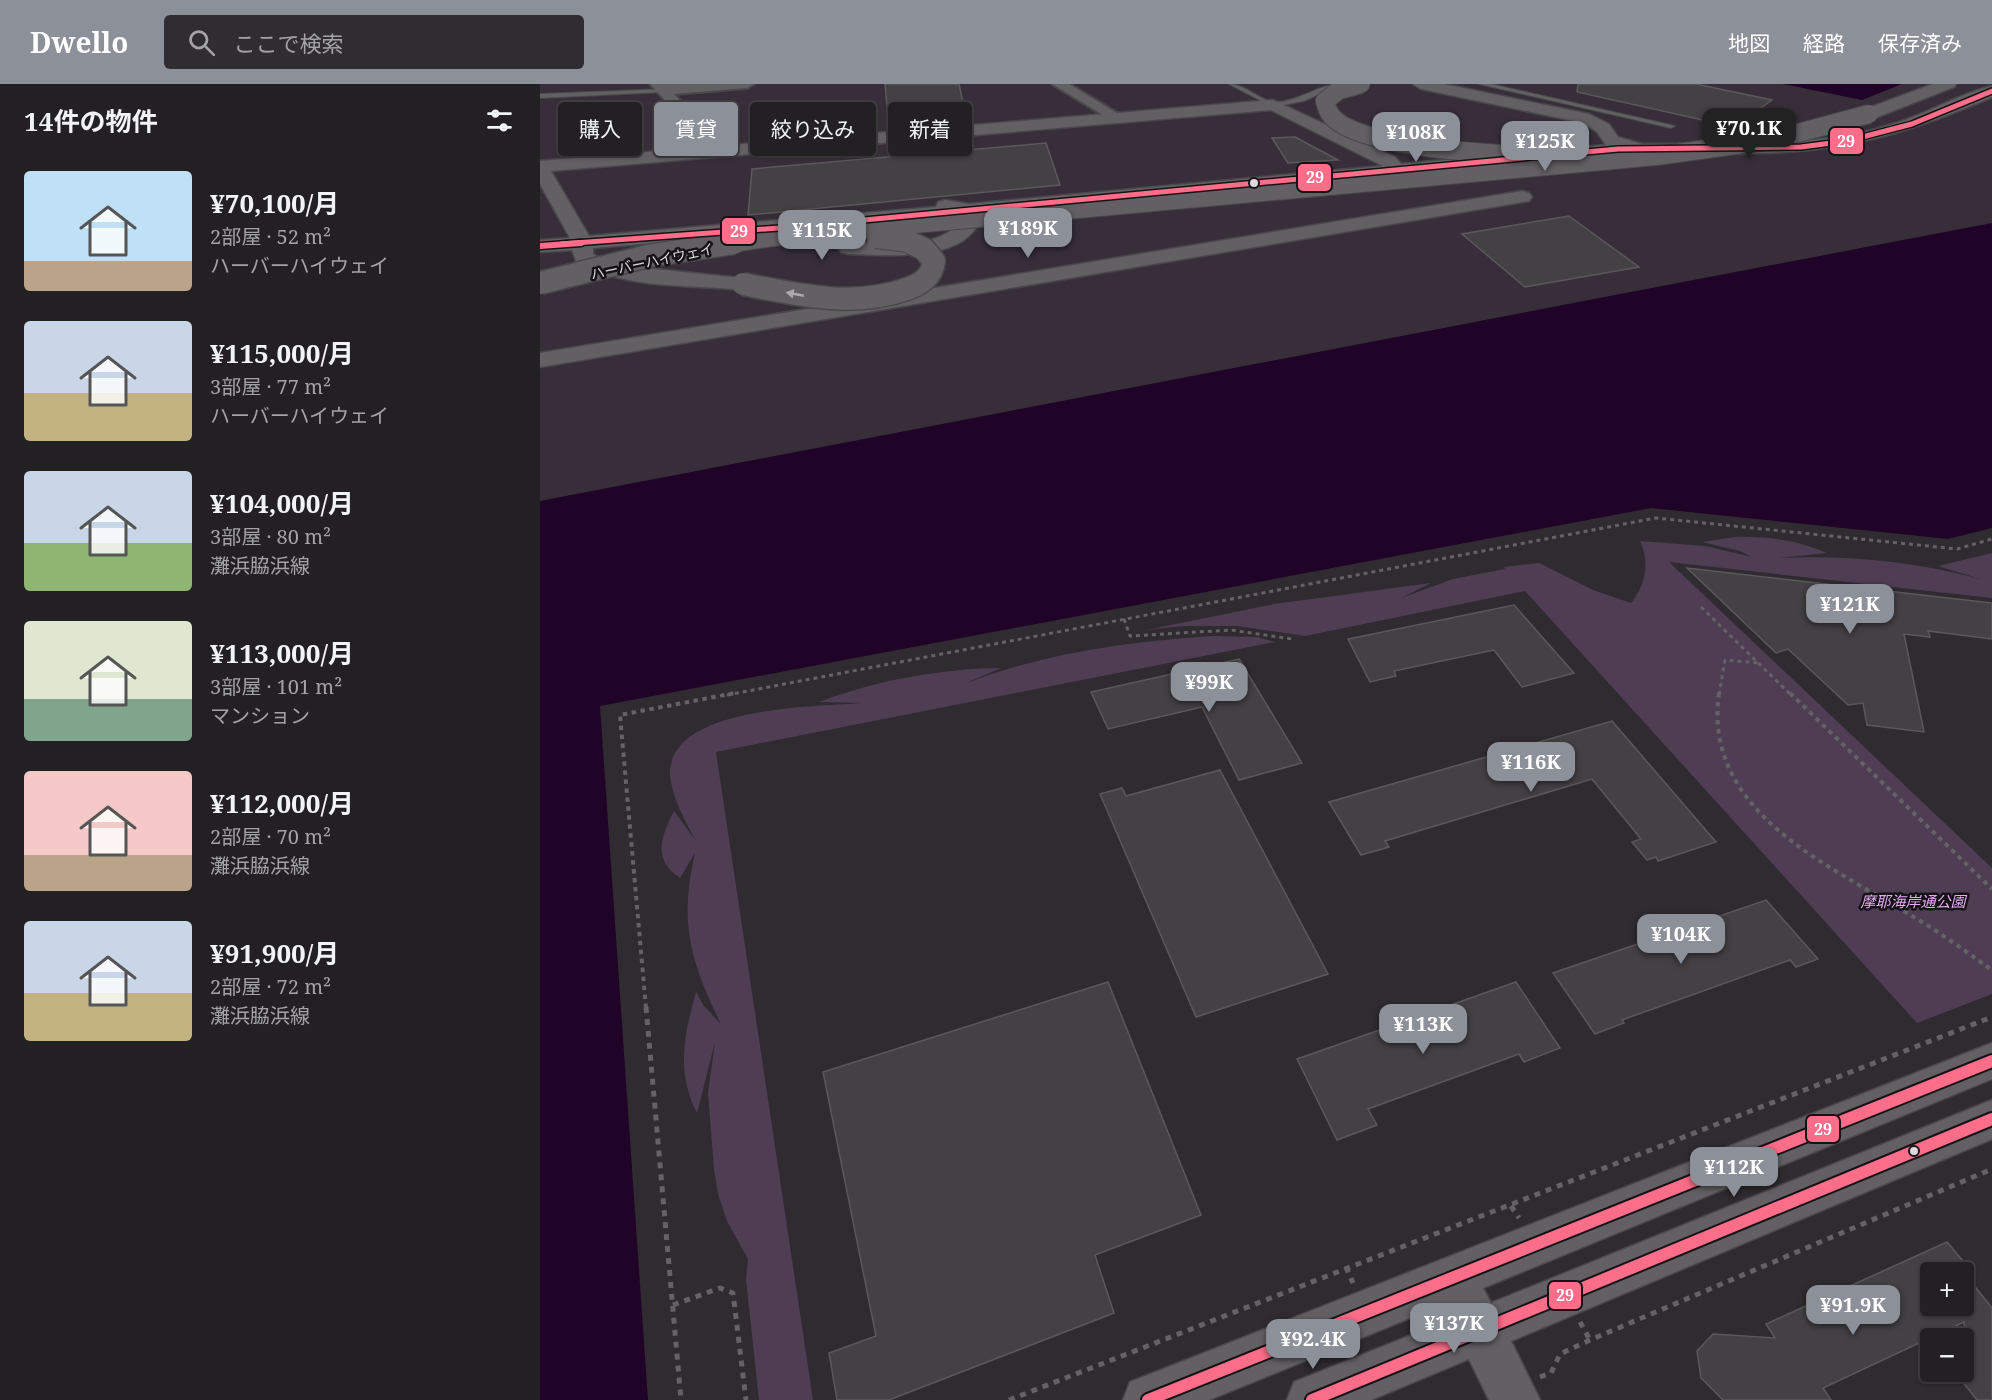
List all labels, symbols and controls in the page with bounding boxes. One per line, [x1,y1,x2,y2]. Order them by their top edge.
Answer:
search box [164,15,584,69]
text: Dwello [30,23,128,61]
icon: search [185,26,218,59]
text: ここで検索 [233,28,343,58]
text: 地図 [1728,29,1770,57]
text: 経路 [1803,29,1845,57]
text: 保存済み [1878,29,1962,57]
chip: 購入 [558,102,642,156]
chip: 賃貸 [654,102,738,156]
chip: 絞り込み [750,102,876,156]
chip: 新着 [888,102,972,156]
text: 14件の物件 [24,103,157,139]
icon: filters [483,104,516,137]
pin: ¥70.1K [1700,108,1798,159]
pin: ¥108K [1374,112,1458,163]
text: ¥70.1K [1716,114,1782,141]
text: ¥108K [1386,118,1446,145]
pin: ¥125K [1503,121,1587,172]
text: ¥125K [1515,127,1575,154]
line badge: 29 [1829,127,1864,155]
text: 29 [1837,130,1855,152]
line badge: 29 [1297,163,1332,192]
text: 29 [1306,166,1324,188]
unlabelled marker [1248,177,1260,189]
text: ¥70,100/月 [210,185,339,221]
icon: home [72,195,144,267]
pin: ¥189K [986,208,1070,259]
pin: ¥115K [780,210,864,261]
text: ¥189K [998,214,1058,241]
text: ¥115K [792,216,852,243]
line badge: 29 [721,217,756,245]
text: 29 [730,220,748,242]
text: 2部屋 · 52 m² [210,223,331,250]
street label: ハーバーハイウェイ [589,239,715,283]
text: ハーバーハイウェイ [210,252,389,279]
one-way arrow [785,289,804,298]
text: ¥115,000/月 [210,335,354,371]
icon: home [72,345,144,417]
text: 3部屋 · 77 m² [210,373,331,400]
text: ハーバーハイウェイ [210,402,389,429]
text: ¥104,000/月 [210,485,354,521]
icon: home [72,495,144,567]
text: 3部屋 · 80 m² [210,523,331,550]
text: 灘浜脇浜線 [210,552,310,579]
pin: ¥121K [1808,584,1892,635]
text: ¥121K [1820,590,1880,617]
text: ¥113,000/月 [210,635,354,671]
icon: home [72,645,144,717]
pin: ¥99K [1173,662,1245,713]
text: ¥99K [1185,668,1233,695]
text: 3部屋 · 101 m² [210,673,342,700]
text: マンション [210,702,310,729]
pin: ¥116K [1489,742,1573,793]
text: ¥116K [1501,748,1561,775]
text: ¥112,000/月 [210,785,354,821]
icon: home [72,795,144,867]
text: 2部屋 · 70 m² [210,823,331,850]
text: 灘浜脇浜線 [210,852,310,879]
park label: 摩耶海岸通公園 [1860,891,1967,911]
pin: ¥104K [1639,914,1723,965]
text: ¥104K [1651,920,1711,947]
text: ¥91,900/月 [210,935,339,971]
icon: home [72,945,144,1017]
text: 2部屋 · 72 m² [210,973,331,1000]
text: 灘浜脇浜線 [210,1002,310,1029]
pin: ¥113K [1381,1004,1465,1055]
text: ¥113K [1393,1010,1453,1037]
line badge: 29 [1806,1115,1840,1143]
text: 29 [1814,1118,1832,1140]
unlabelled marker [1908,1145,1920,1157]
pin: ¥112K [1692,1147,1776,1198]
text: ¥112K [1704,1153,1764,1180]
map controls [1920,1262,1974,1382]
button: + [1920,1262,1974,1316]
line badge: 29 [1548,1281,1582,1310]
text: 29 [1556,1284,1574,1306]
pin: ¥91.9K [1804,1285,1902,1336]
text: ¥91.9K [1820,1291,1886,1318]
pin: ¥137K [1412,1303,1496,1354]
text: ¥137K [1424,1309,1484,1336]
pin: ¥92.4K [1264,1319,1362,1370]
text: ¥92.4K [1280,1325,1346,1352]
button: − [1920,1328,1974,1382]

